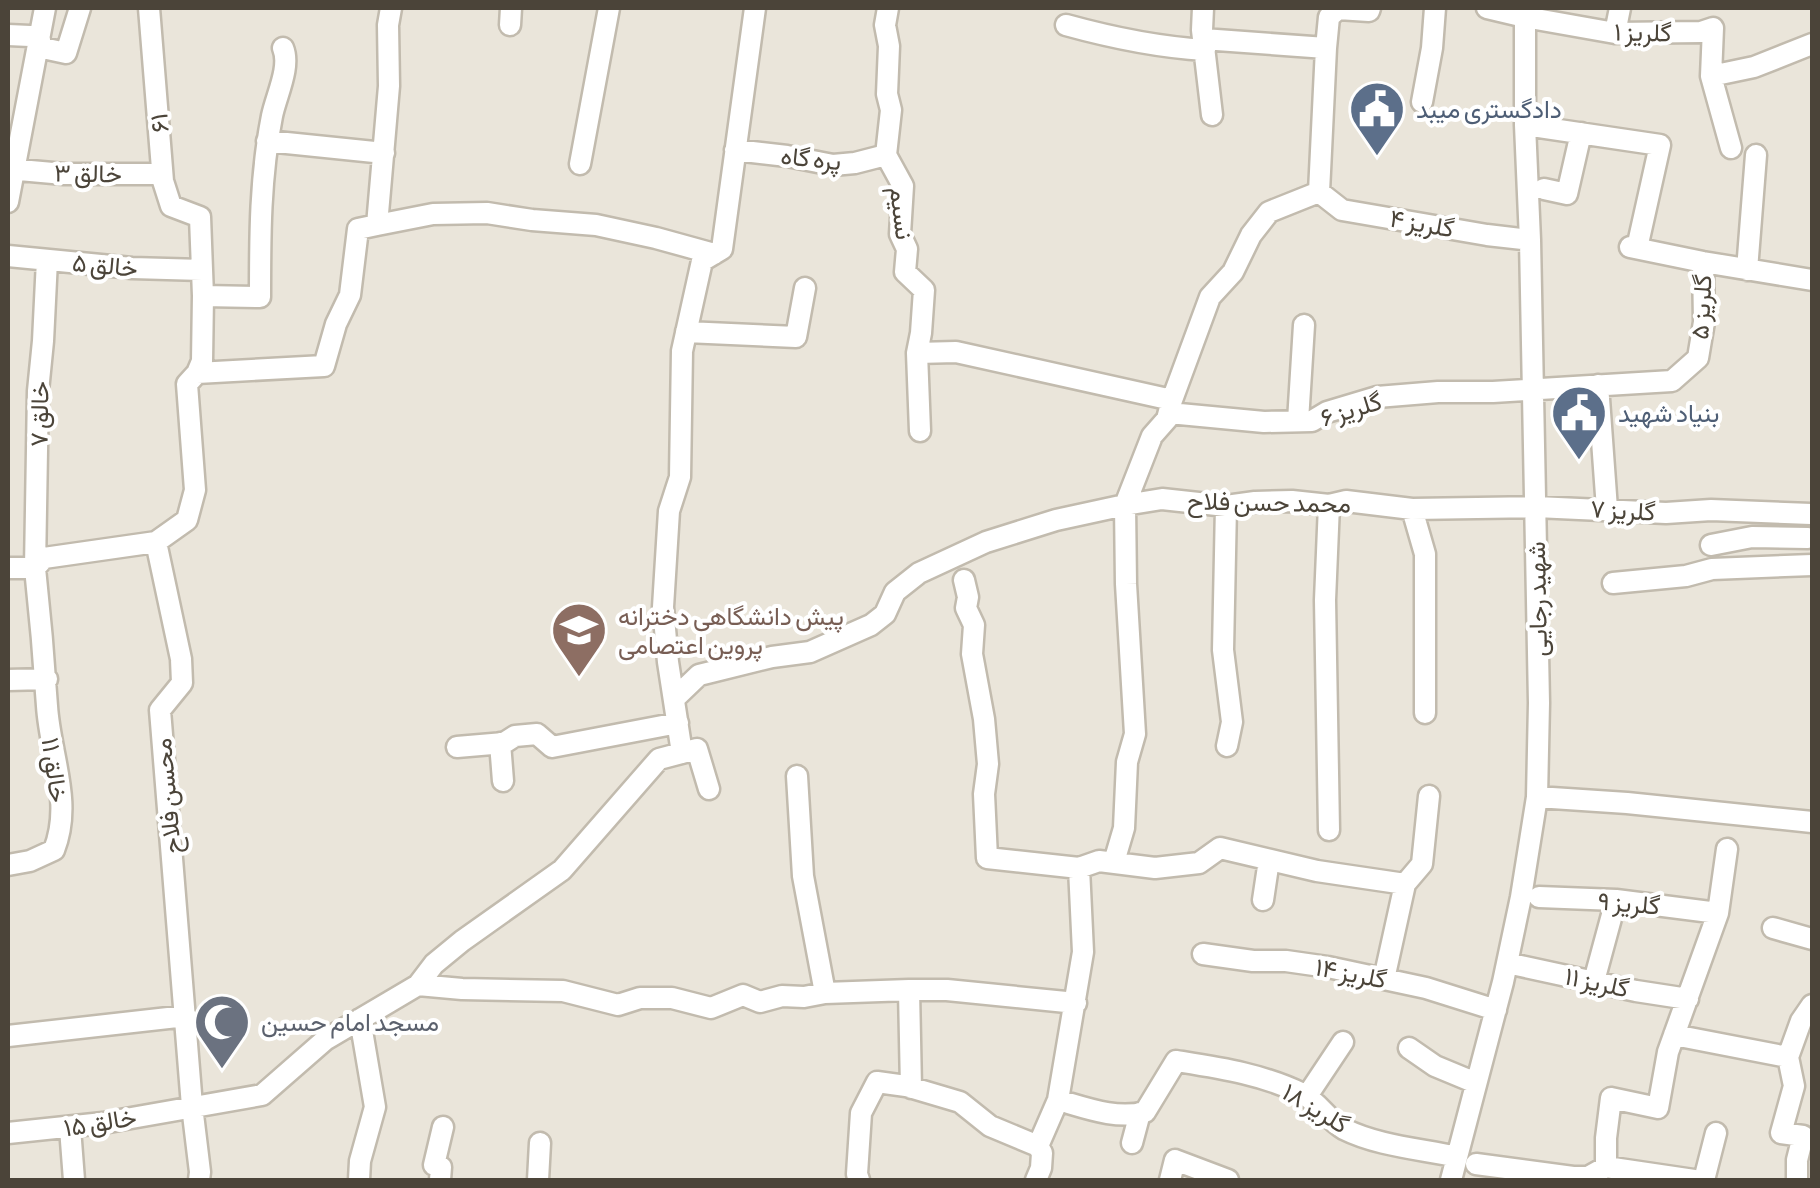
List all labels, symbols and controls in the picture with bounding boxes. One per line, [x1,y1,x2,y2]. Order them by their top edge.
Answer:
street label: گلریز ۱ [1614,17,1672,49]
public building icon: دادگستری میبد [1347,79,1407,158]
place label: دادگستری میبد [1416,95,1562,125]
street label: ۶۱ [144,112,174,134]
street label: پره گاه [779,141,843,178]
street label: خالق ۳ [54,158,122,190]
street label: نسیم [882,185,919,241]
street label: گلریز ۴ [1387,204,1456,244]
street label: خالق ۵ [71,248,139,284]
street label: گلریز ۵ [1685,274,1719,340]
street label: خالق ۷ [24,381,56,447]
public building icon: بنیاد شهید [1549,383,1609,462]
street label: گلریز ۶ [1317,386,1386,433]
place label: بنیاد شهید [1618,399,1719,429]
street label: محمد حسن فلاح [1187,487,1351,520]
street label: گلریز ۷ [1590,494,1656,528]
street label: شهید رجایی [1522,541,1554,657]
school or university icon: پیش دانشگاهی دخترانه پروین اعتصامی [549,600,609,679]
place label: پیش دانشگاهی دخترانه پروین اعتصامی [618,602,844,662]
street label: خالق ۱۱ [35,736,73,805]
street label: محسن فلاح [148,737,189,855]
street label: گلریز ۹ [1596,886,1661,922]
street label: گلریز ۱۴ [1313,952,1389,996]
street label: گلریز ۱۱ [1562,962,1632,1004]
mosque icon: مسجد امام حسین [192,992,252,1071]
place label: مسجد امام حسین [261,1008,439,1039]
street label: گلریز ۱۸ [1277,1077,1354,1140]
street label: خالق ۱۵ [62,1102,139,1144]

